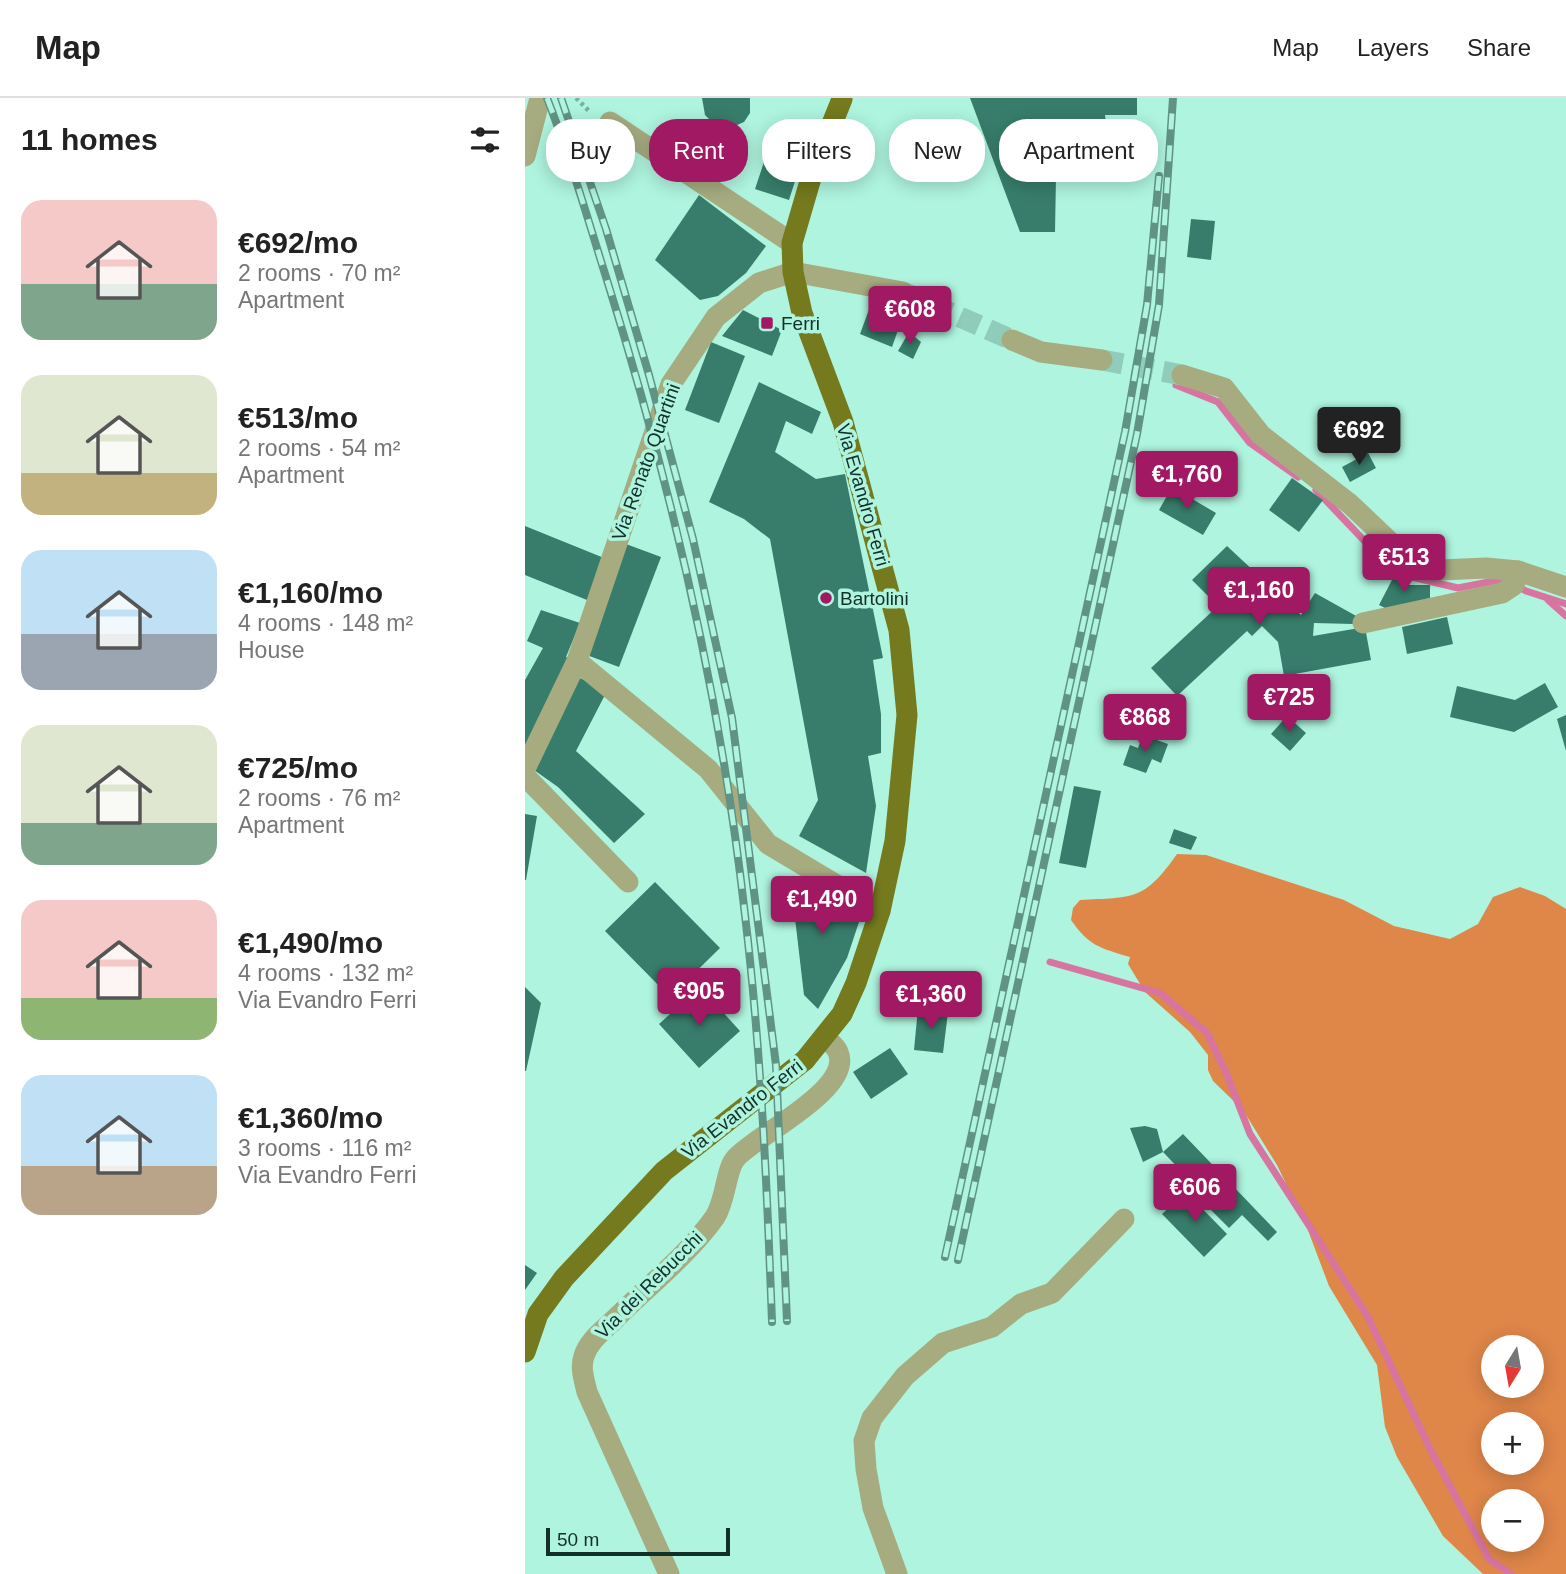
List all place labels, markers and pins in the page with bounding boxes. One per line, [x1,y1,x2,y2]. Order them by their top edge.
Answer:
pin: €608 [869,286,951,346]
place label: Ferri [781,313,820,334]
marker: Ferri [759,315,775,331]
pin: €692 [1318,408,1400,467]
pin: €1,760 [1130,452,1244,511]
pin: €513 [1363,534,1445,594]
pin: €1,160 [1202,568,1316,627]
place label: Bartolini [840,588,909,609]
marker: Bartolini [818,590,834,606]
pin: €725 [1248,674,1330,734]
pin: €868 [1104,694,1186,754]
pin: €1,490 [765,876,879,936]
pin: €905 [658,968,740,1028]
pin: €1,360 [874,972,988,1031]
pin: €606 [1154,1164,1236,1224]

